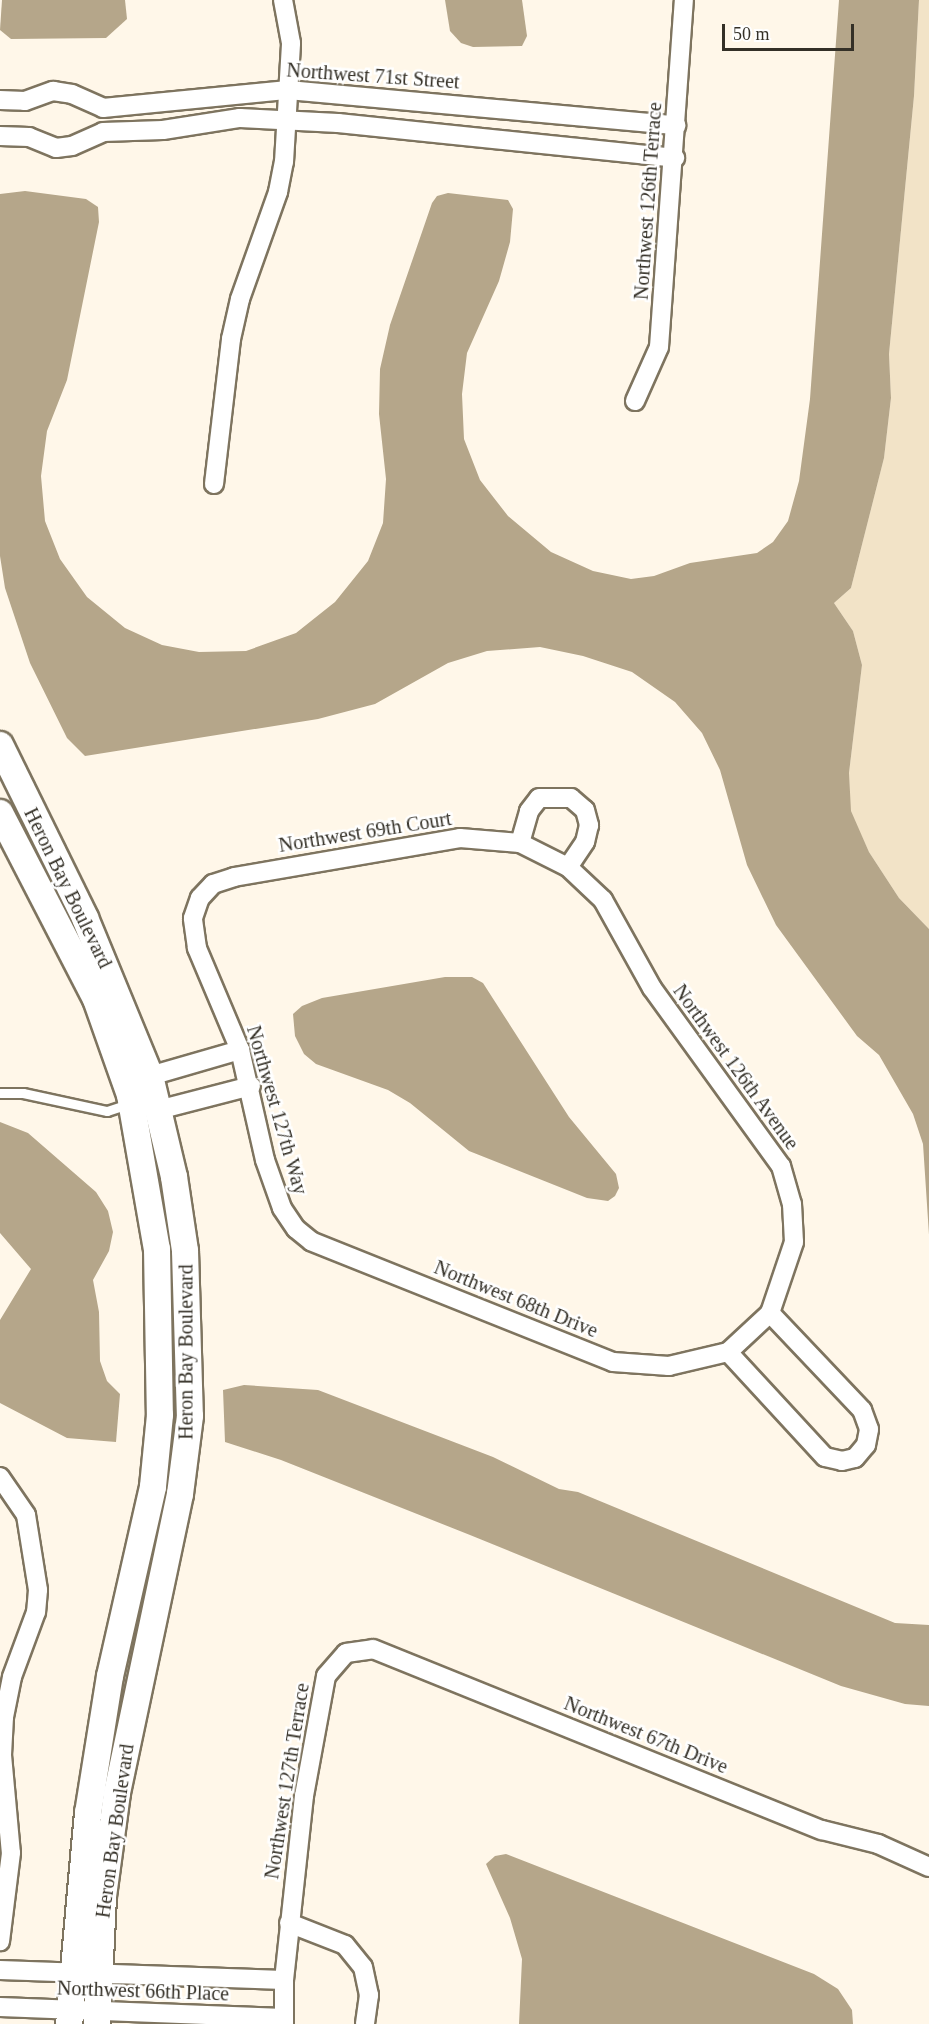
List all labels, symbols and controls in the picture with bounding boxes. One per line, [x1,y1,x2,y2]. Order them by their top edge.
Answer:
scale bar [725,12,857,50]
text: 50 m [733,24,770,44]
street label: Northwest 71st Street [286,58,460,94]
street label: Northwest 126th Terrace [629,101,667,301]
street label: Heron Bay Boulevard [19,804,117,972]
street label: Northwest 69th Court [277,807,453,857]
street label: Northwest 126th Avenue [668,979,804,1155]
street label: Northwest 127th Way [241,1023,313,1197]
street label: Northwest 68th Drive [431,1255,601,1343]
street label: Heron Bay Boulevard [174,1264,198,1440]
street label: Northwest 127th Terrace [260,1681,314,1881]
street label: Northwest 67th Drive [561,1691,731,1779]
street label: Heron Bay Boulevard [91,1742,139,1920]
street label: Northwest 66th Place [57,1976,229,2006]

